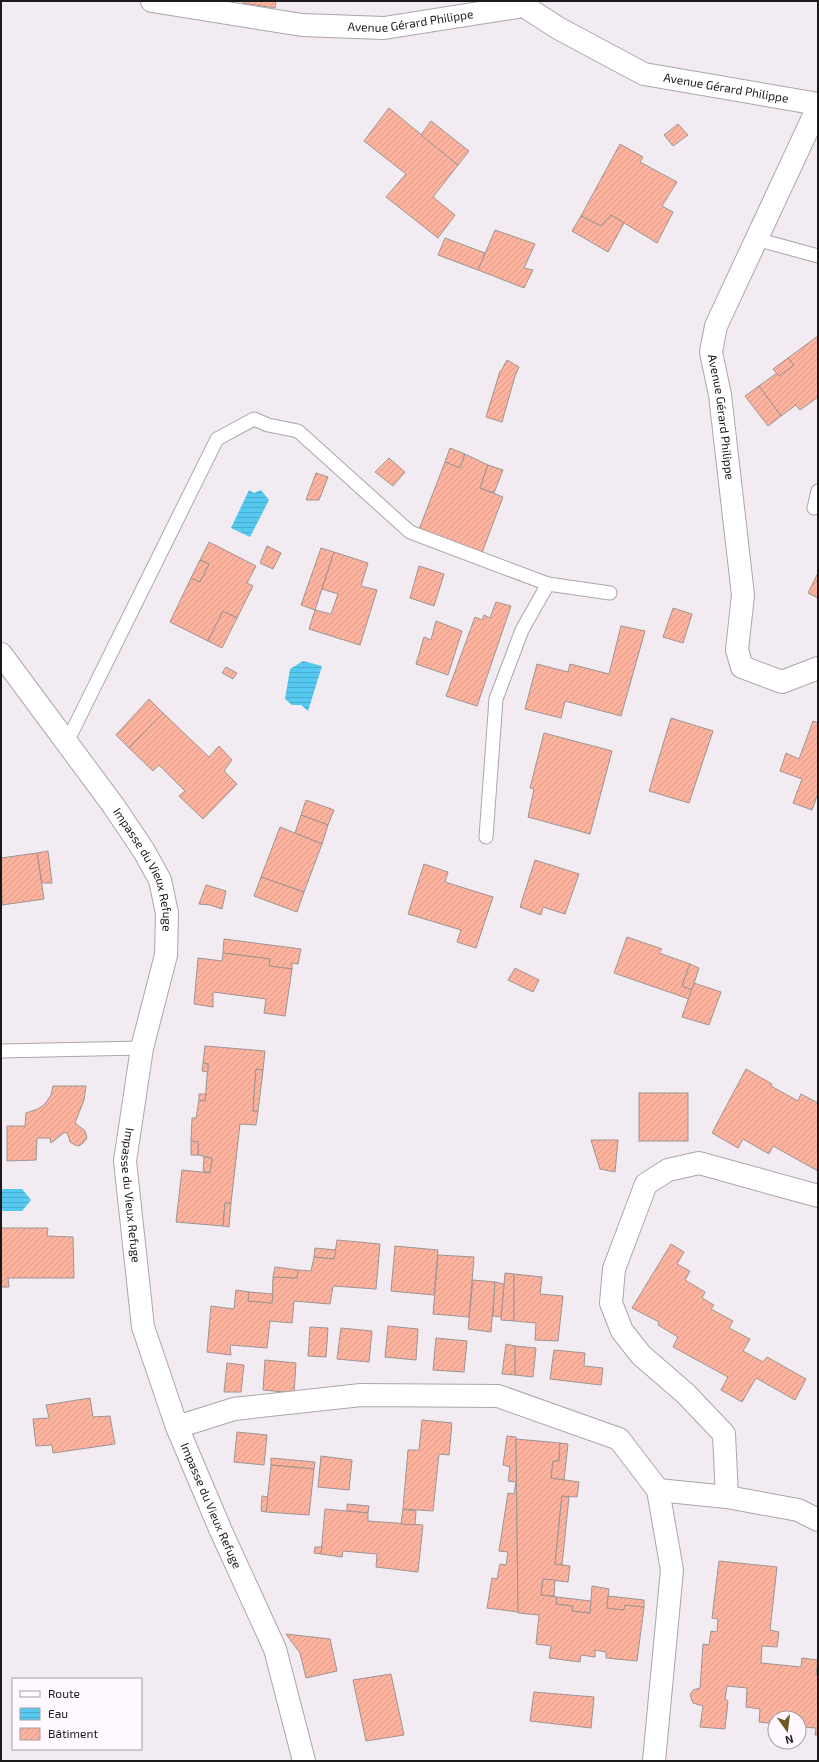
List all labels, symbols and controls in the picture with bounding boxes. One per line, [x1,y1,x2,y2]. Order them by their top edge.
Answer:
street label: Avenue Gérard Philippe [348,6,474,34]
street label: Avenue Gérard Philippe [663,70,790,105]
street label: Avenue Gérard Philippe [706,353,738,480]
street label: Impasse du Vieux Refuge [111,805,175,932]
street label: Impasse du Vieux Refuge [119,1127,144,1263]
street label: Impasse du Vieux Refuge [178,1440,245,1570]
legend [12,1678,142,1750]
text: Route [48,1686,80,1700]
text: Eau [48,1706,68,1720]
north arrow [767,1710,807,1750]
text: Bâtiment [48,1726,99,1740]
text: N [784,1733,795,1747]

